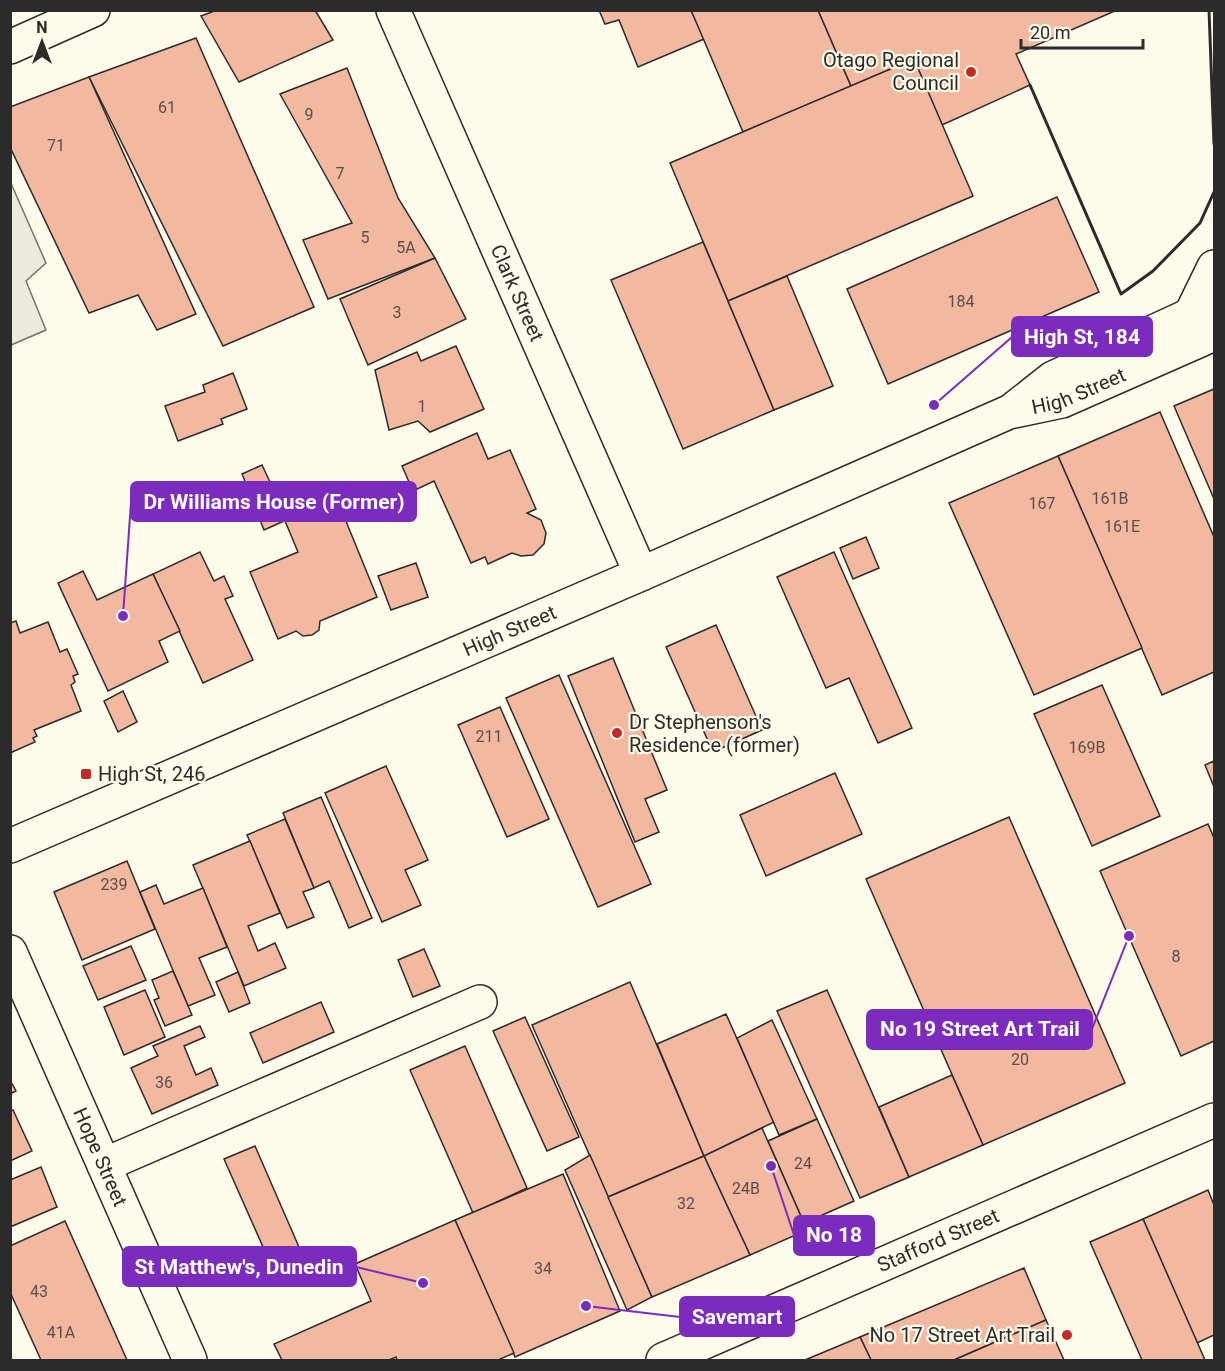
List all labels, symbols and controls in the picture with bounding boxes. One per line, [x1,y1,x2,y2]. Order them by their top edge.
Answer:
north arrow [12,12,72,72]
scale bar [1021,12,1142,50]
text: N [36,18,48,37]
text: 20 m [1030,22,1070,43]
place label: Otago Regional Council [823,48,959,95]
marker: Otago Regional Council [964,65,978,79]
house number: 61 [158,98,176,117]
house number: 9 [305,105,314,124]
house number: 71 [47,136,65,155]
house number: 7 [336,164,345,183]
house number: 5 [361,228,370,247]
house number: 5A [396,238,416,257]
street label: Clark Street [486,241,549,345]
house number: 184 [948,292,974,311]
house number: 3 [393,303,402,322]
callout: High St, 184 [1012,317,1152,356]
text: High St, 184 [1024,325,1140,349]
street label: High Street [1029,362,1129,419]
house number: 1 [418,397,427,416]
callout: Dr Williams House (Former) [131,482,416,521]
house number: 161B [1092,489,1129,508]
text: Dr Williams House (Former) [143,490,405,514]
house number: 167 [1029,494,1055,513]
house number: 161E [1104,517,1140,536]
street label: High Street [459,600,560,661]
place label: Dr Stephenson's Residence (former) [629,710,800,757]
marker: Dr Stephenson's Residence (former) [610,726,624,740]
house number: 211 [476,727,502,746]
house number: 169B [1069,738,1106,757]
place label: High St, 246 [98,762,205,786]
marker: High St, 246 [79,767,93,781]
house number: 239 [101,875,127,894]
house number: 8 [1172,947,1181,966]
callout: No 19 Street Art Trail [867,1010,1092,1049]
text: No 19 Street Art Trail [880,1017,1080,1041]
house number: 20 [1011,1050,1029,1069]
house number: 36 [155,1073,173,1092]
street label: Hope Street [68,1104,133,1210]
house number: 24 [794,1154,812,1173]
house number: 24B [732,1179,760,1198]
house number: 32 [677,1194,695,1213]
street label: Stafford Street [874,1203,1003,1277]
callout: No 18 [794,1216,874,1255]
text: No 18 [806,1223,862,1247]
callout: St Matthew's, Dunedin [123,1247,356,1286]
text: St Matthew's, Dunedin [135,1255,343,1279]
house number: 34 [534,1259,552,1278]
house number: 43 [30,1282,48,1301]
callout: Savemart [680,1297,794,1336]
text: Savemart [692,1305,782,1329]
house number: 41A [47,1323,76,1342]
place label: No 17 Street Art Trail [870,1323,1055,1347]
marker: No 17 Street Art Trail [1060,1328,1074,1342]

